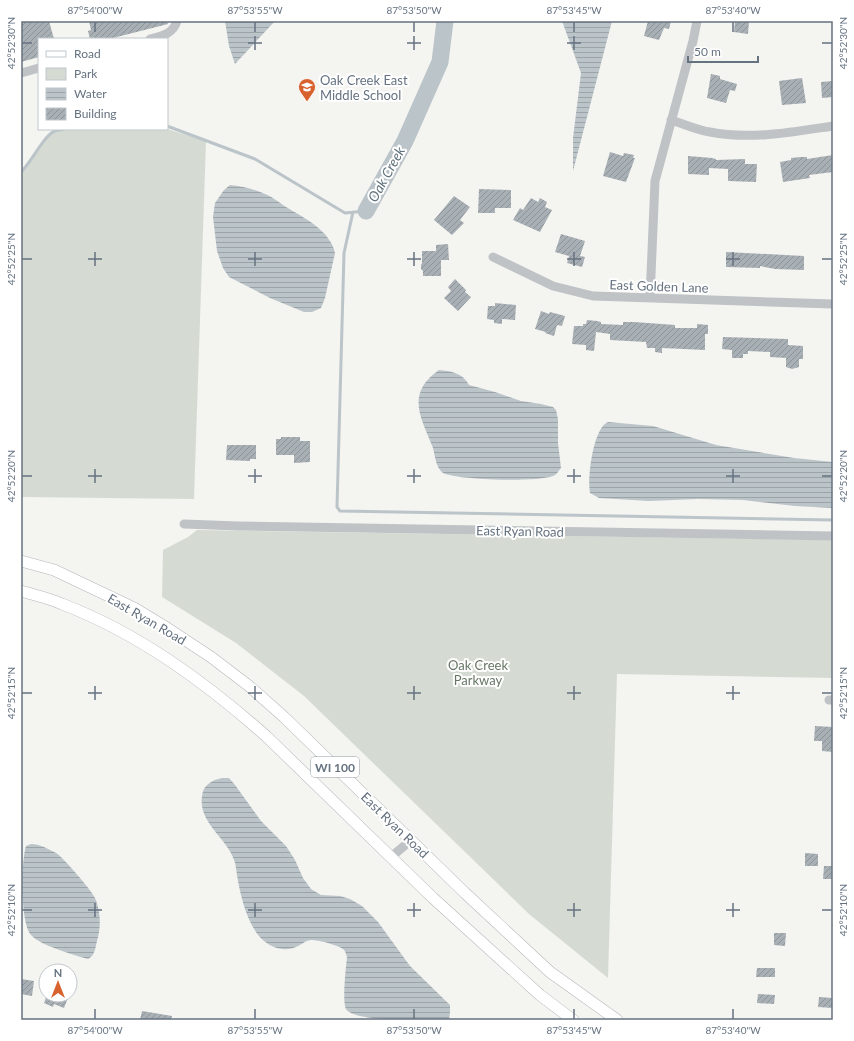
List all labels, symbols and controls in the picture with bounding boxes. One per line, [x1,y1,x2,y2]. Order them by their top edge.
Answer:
text: 87°54'00"W [67,4,123,16]
text: 87°53'55"W [227,4,283,16]
text: 87°53'50"W [386,4,442,16]
text: 87°53'45"W [546,4,602,16]
text: 87°53'40"W [705,4,761,16]
text: 42°52'30"N [5,17,17,69]
text: 42°52'30"N [837,17,849,69]
legend [38,38,168,130]
scale bar [688,38,758,64]
text: 50 m [694,44,721,59]
text: Road [74,46,101,61]
text: Park [74,66,98,81]
place label: Oak Creek East Middle School [320,72,408,103]
school or university icon: Oak Creek East Middle School [297,77,317,102]
text: Water [74,86,107,101]
text: Building [74,106,117,121]
water label: Oak Creek [364,143,408,205]
text: 42°52'25"N [5,233,17,285]
text: 42°52'25"N [837,233,849,285]
street label: East Golden Lane [609,276,709,296]
text: 42°52'20"N [5,450,17,502]
text: 42°52'20"N [837,450,849,502]
street label: East Ryan Road [476,522,564,540]
street label: East Ryan Road [105,590,189,648]
park label: Oak Creek Parkway [448,657,508,688]
text: 42°52'15"N [5,667,17,719]
text: 42°52'15"N [837,667,849,719]
road number: WI 100 [311,757,359,777]
street label: East Ryan Road [358,789,432,861]
text: 42°52'10"N [5,884,17,936]
text: 42°52'10"N [837,884,849,936]
north arrow [38,963,78,1003]
text: N [54,966,62,979]
text: 87°54'00"W [67,1024,123,1036]
text: 87°53'55"W [227,1024,283,1036]
text: 87°53'50"W [386,1024,442,1036]
text: 87°53'45"W [546,1024,602,1036]
text: 87°53'40"W [705,1024,761,1036]

